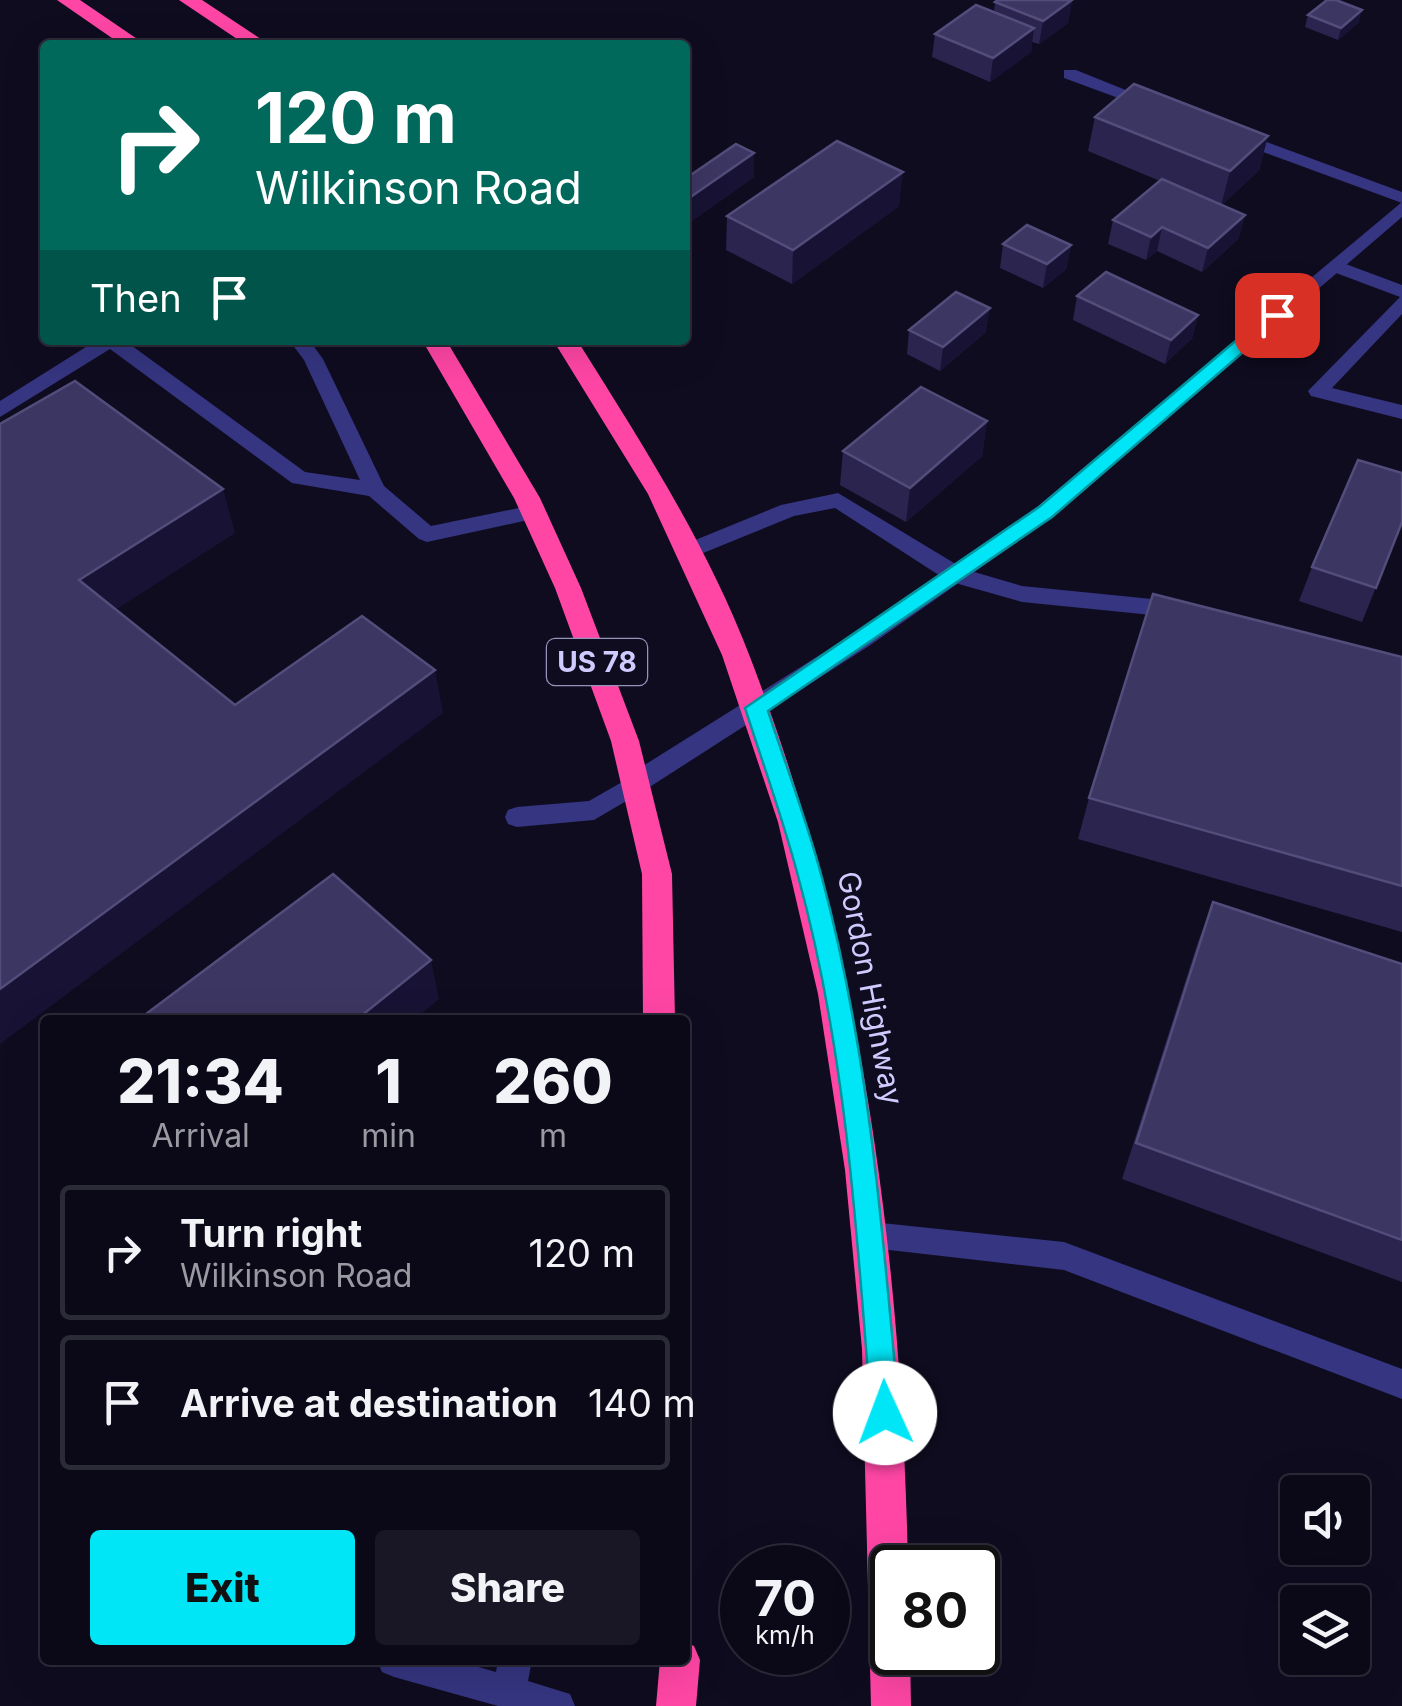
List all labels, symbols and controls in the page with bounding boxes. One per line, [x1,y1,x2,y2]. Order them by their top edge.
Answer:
text: 120 m [255,75,457,160]
icon: right [90,80,220,210]
text: Wilkinson Road [255,160,582,215]
icon: arrive [202,270,257,325]
pin [1235,273,1320,358]
text: Then [90,275,182,321]
icon: arrive [1250,288,1305,343]
road number: US 78 [547,639,647,685]
street label: Gordon Highway [831,868,911,1108]
text: 21:34 [117,1045,284,1117]
text: 1 [375,1045,402,1117]
text: 260 [493,1045,613,1117]
text: Arrival [151,1116,250,1155]
text: min [361,1116,416,1155]
text: m [539,1116,567,1155]
text: Turn right [180,1210,362,1256]
icon: right [95,1225,150,1280]
text: 120 m [528,1230,635,1276]
text: Wilkinson Road [180,1256,412,1295]
position arrow [833,1361,937,1465]
icon: arrive [95,1375,150,1430]
text: Arrive at destination [180,1380,558,1426]
text: 140 m [588,1380,696,1426]
map controls [1280,1475,1370,1675]
button: sound [1280,1475,1370,1565]
button: Exit [90,1530,355,1645]
button: Share [375,1530,640,1645]
speed limit sign: 80 [870,1545,1000,1675]
text: 70 [754,1568,816,1628]
button: layers [1280,1585,1370,1675]
text: km/h [755,1620,815,1650]

